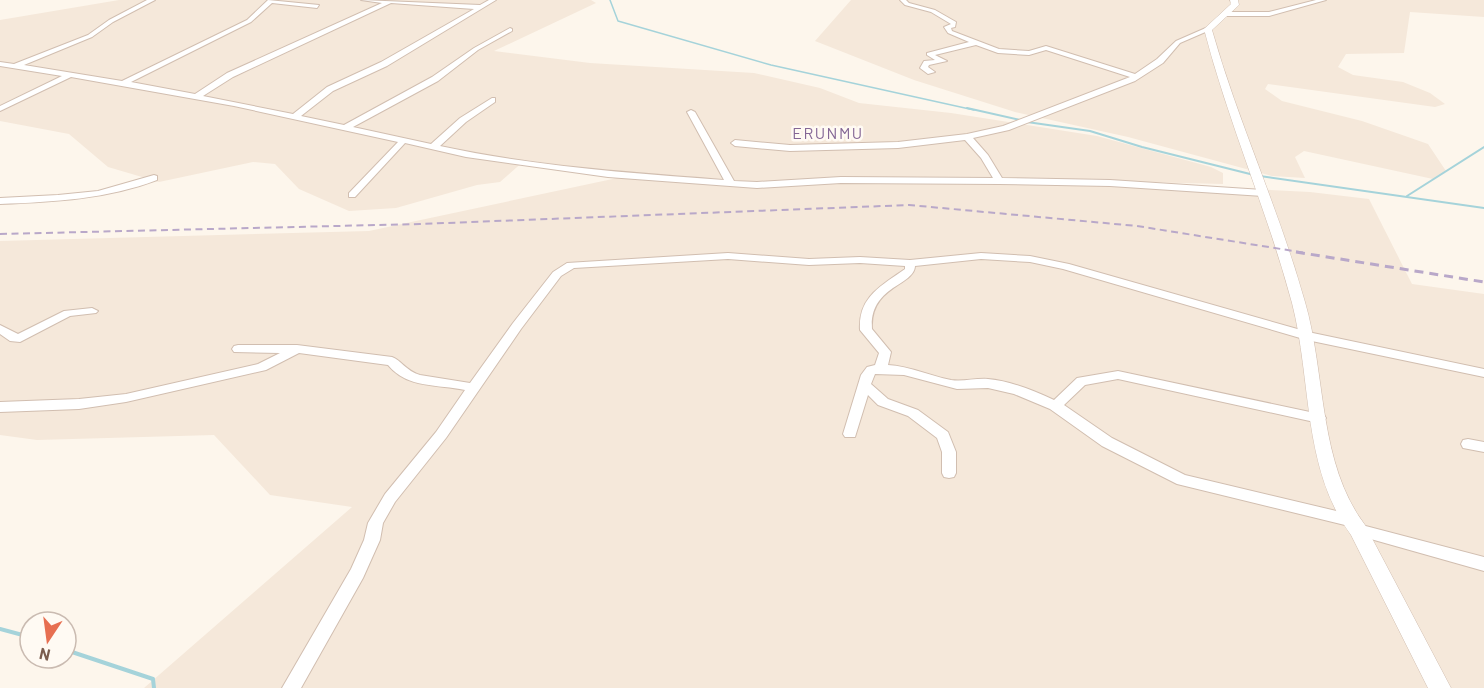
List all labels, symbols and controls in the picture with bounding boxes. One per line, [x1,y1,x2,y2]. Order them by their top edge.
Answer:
district label: ERUNMU [792,123,864,142]
north arrow [18,610,78,670]
text: N [37,645,52,666]

